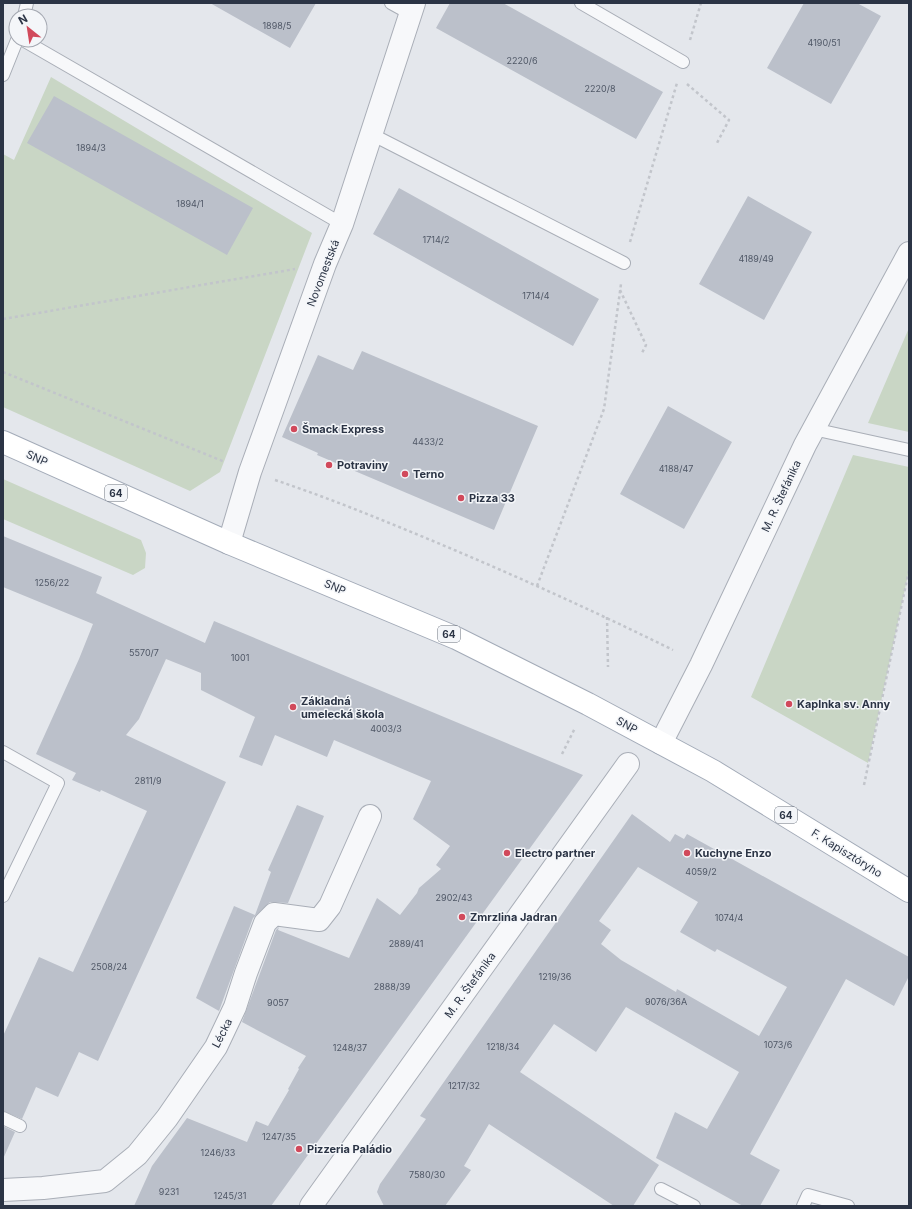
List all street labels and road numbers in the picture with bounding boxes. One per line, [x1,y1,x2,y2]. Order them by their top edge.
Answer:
street label: Novomestská [304,238,342,308]
street label: SNP [24,447,50,469]
street label: M. R. Štefánika [758,458,804,534]
road number: 64 [105,485,127,501]
street label: SNP [322,576,348,598]
road number: 64 [438,626,460,642]
street label: SNP [614,714,640,736]
road number: 64 [775,807,797,823]
street label: F. Kapisztóryho [809,826,885,881]
street label: M. R. Štefánika [441,949,499,1021]
street label: Lécka [209,1016,235,1050]

